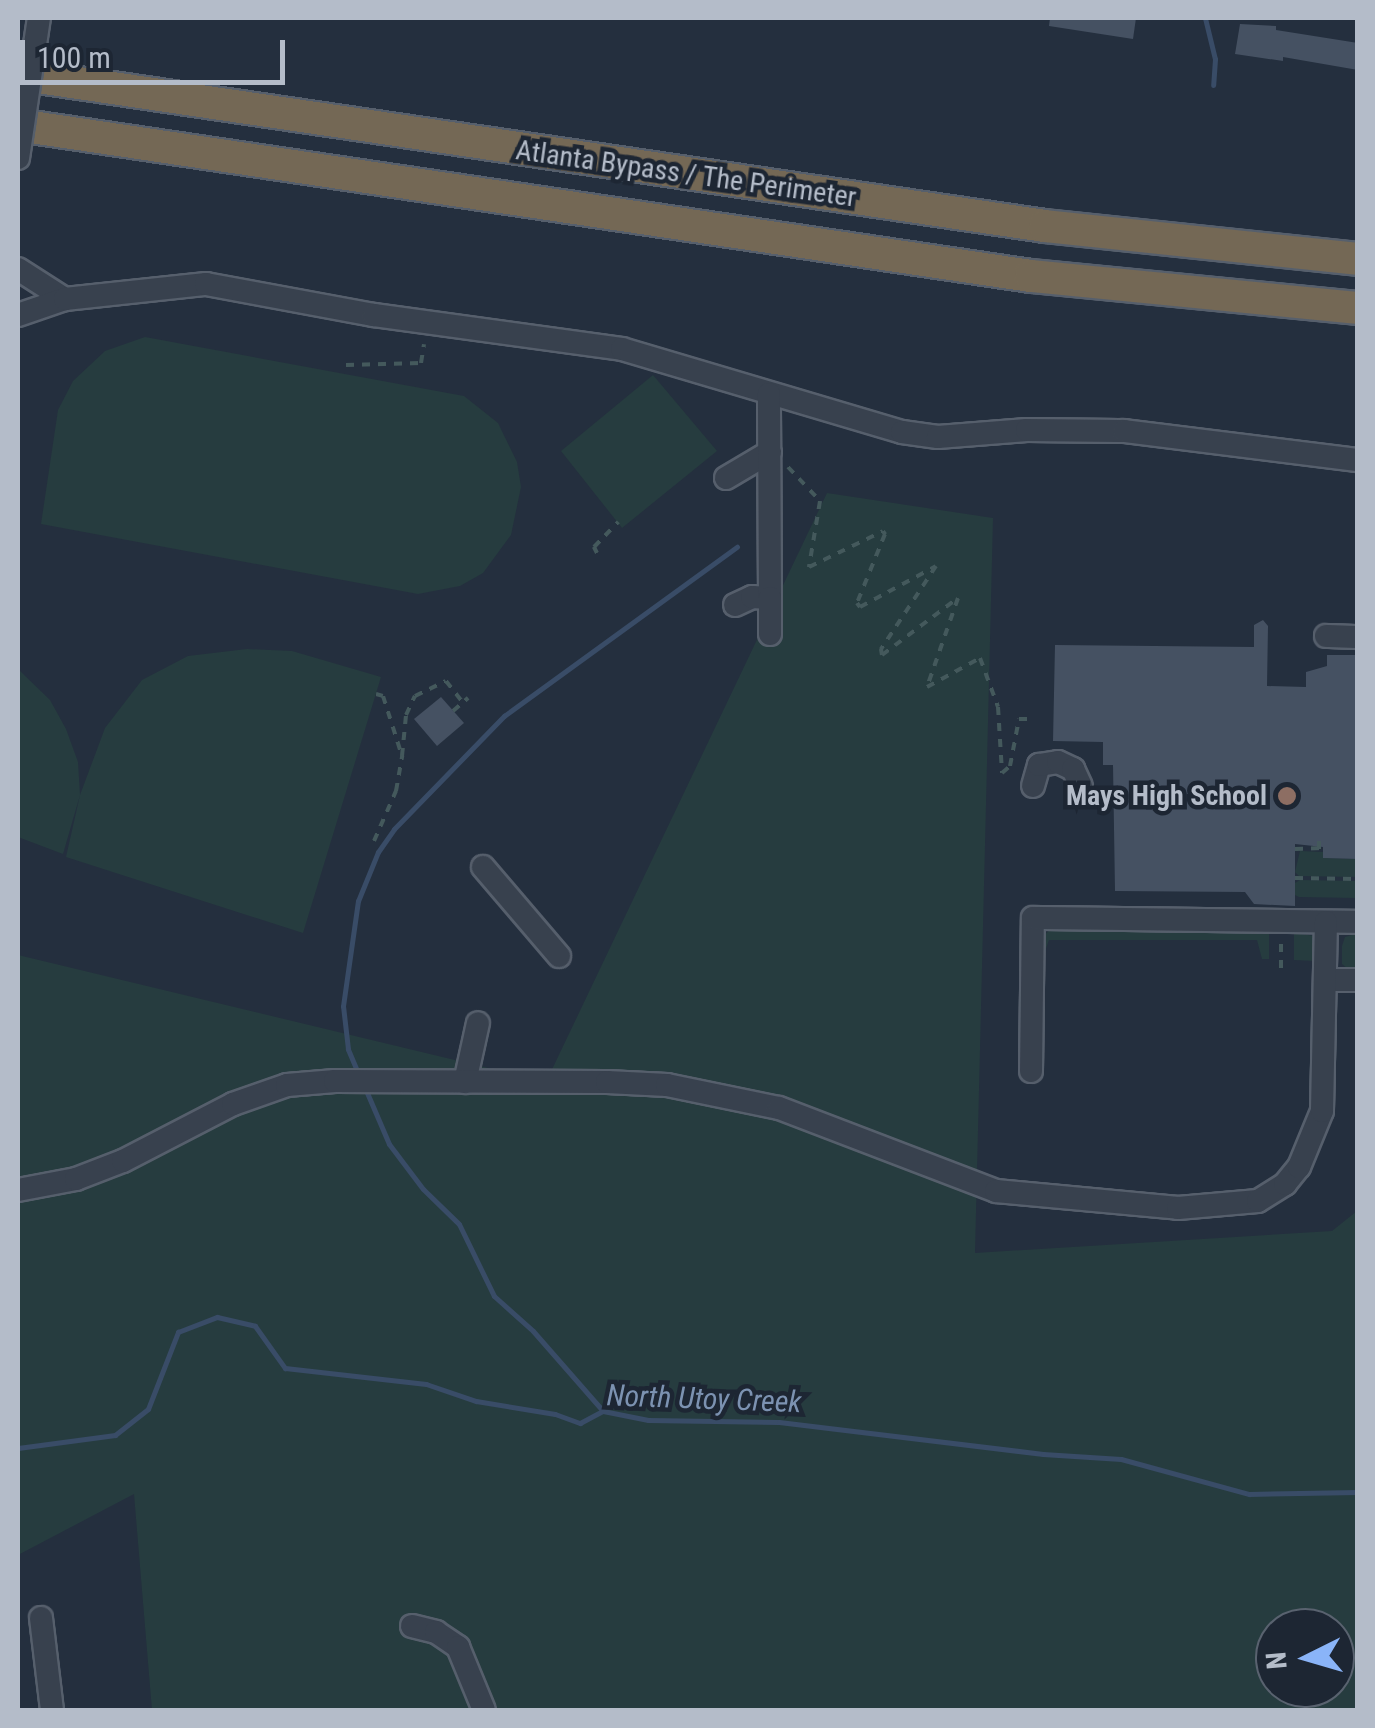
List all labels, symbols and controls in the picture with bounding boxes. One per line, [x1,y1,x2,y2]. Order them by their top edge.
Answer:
scale bar [25,20,290,82]
text: 100 m [37,40,111,75]
street label: Atlanta Bypass / The Perimeter [513,133,859,215]
place label: Mays High School [1066,779,1267,813]
marker: Mays High School [1276,785,1298,807]
water label: North Utoy Creek [606,1378,802,1420]
north arrow [1255,1608,1355,1708]
text: N [1259,1651,1294,1670]

